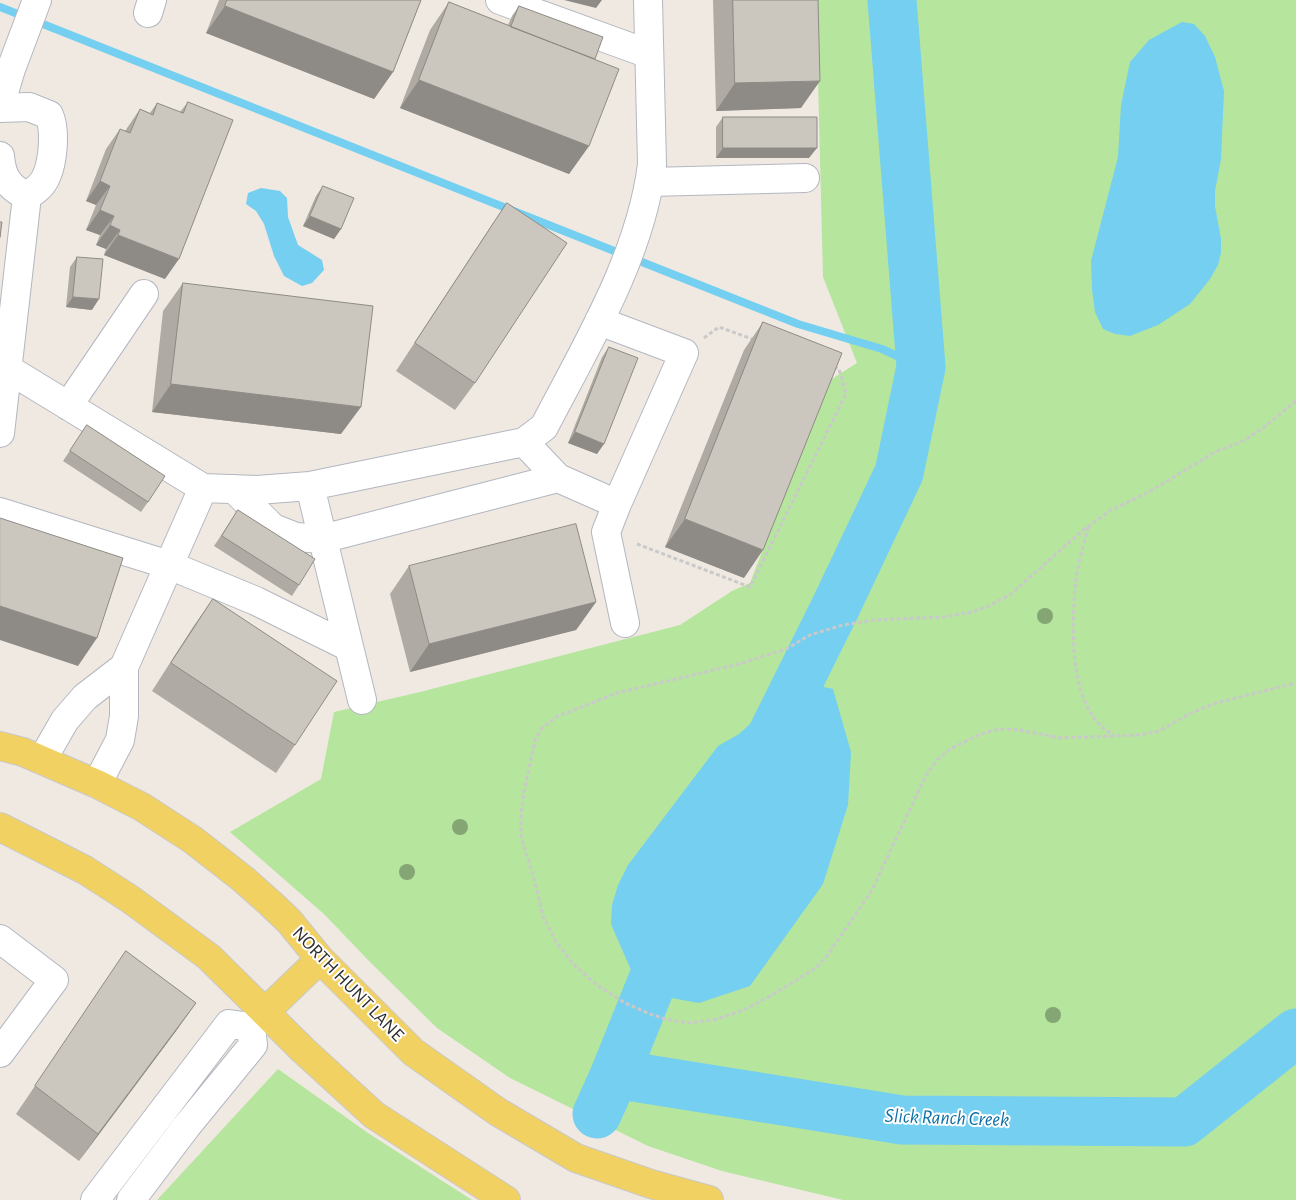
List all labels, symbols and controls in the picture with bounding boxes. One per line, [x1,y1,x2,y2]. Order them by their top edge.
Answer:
street label: NORTH HUNT LANE [287,922,409,1046]
water label: Slick Ranch Creek [884,1104,1010,1132]

